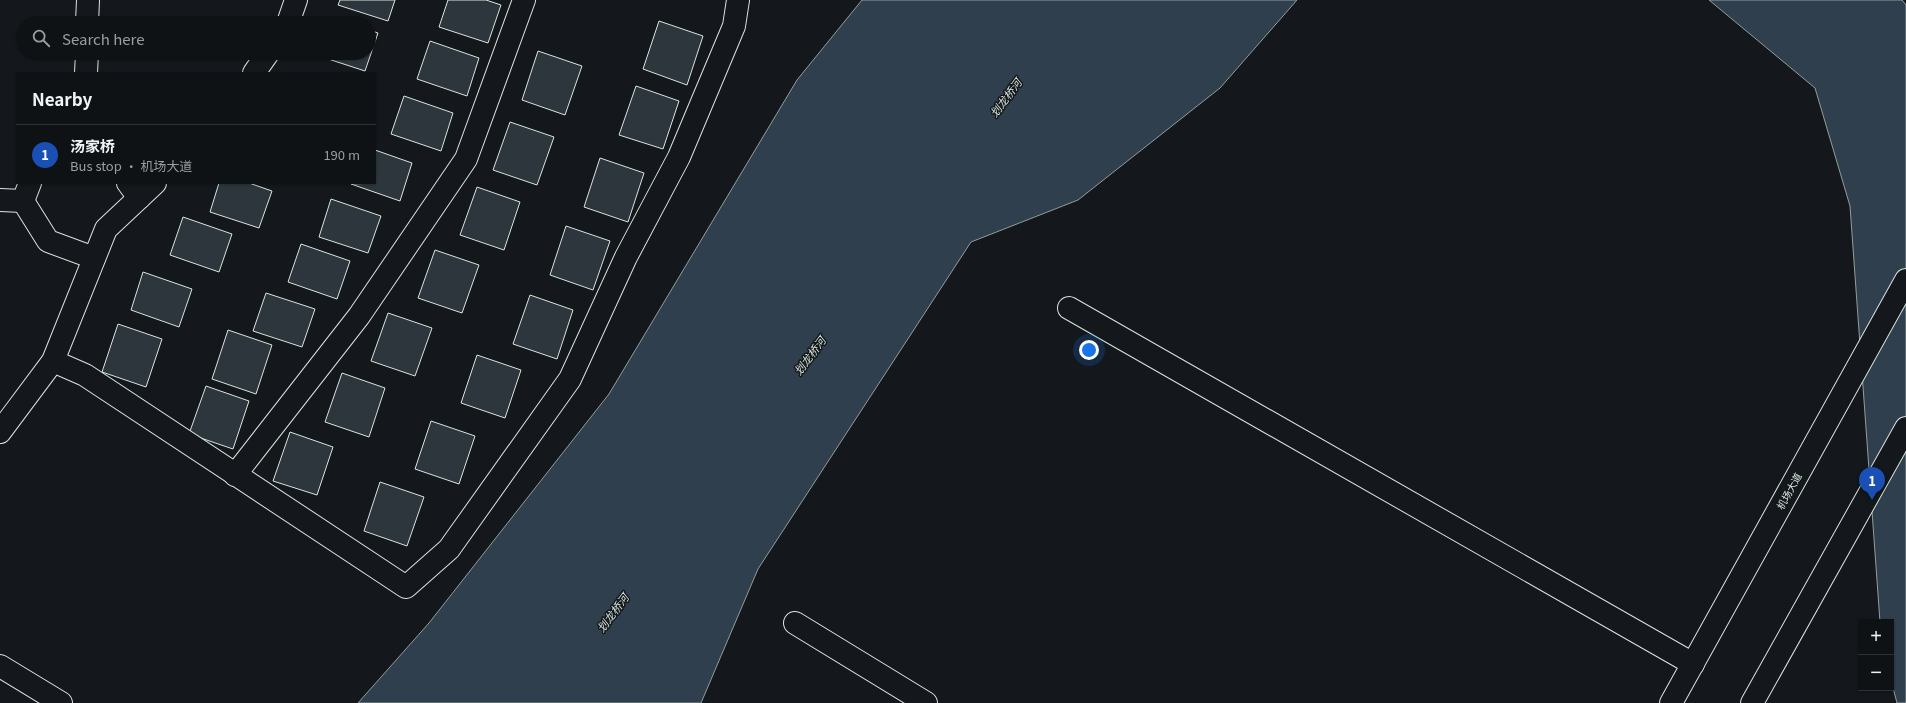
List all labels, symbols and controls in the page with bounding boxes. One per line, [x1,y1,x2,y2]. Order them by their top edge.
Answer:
search box [16,16,376,60]
icon: search [30,27,52,49]
text: Search here [62,28,144,49]
water label: 划龙桥河 [986,73,1026,120]
text: Nearby [32,86,92,111]
text: 汤家桥 [70,135,115,156]
text: 1 [41,145,49,164]
text: 190 m [323,145,360,164]
text: Bus stop · 机场大道 [70,156,193,175]
water label: 划龙桥河 [790,331,830,378]
your location [1079,340,1099,360]
pin: 1 [1859,467,1885,500]
street label: 机场大道 [1772,470,1805,512]
water label: 划龙桥河 [593,588,633,635]
map controls [1858,619,1894,691]
button: + [1858,619,1894,655]
button: − [1858,655,1894,691]

